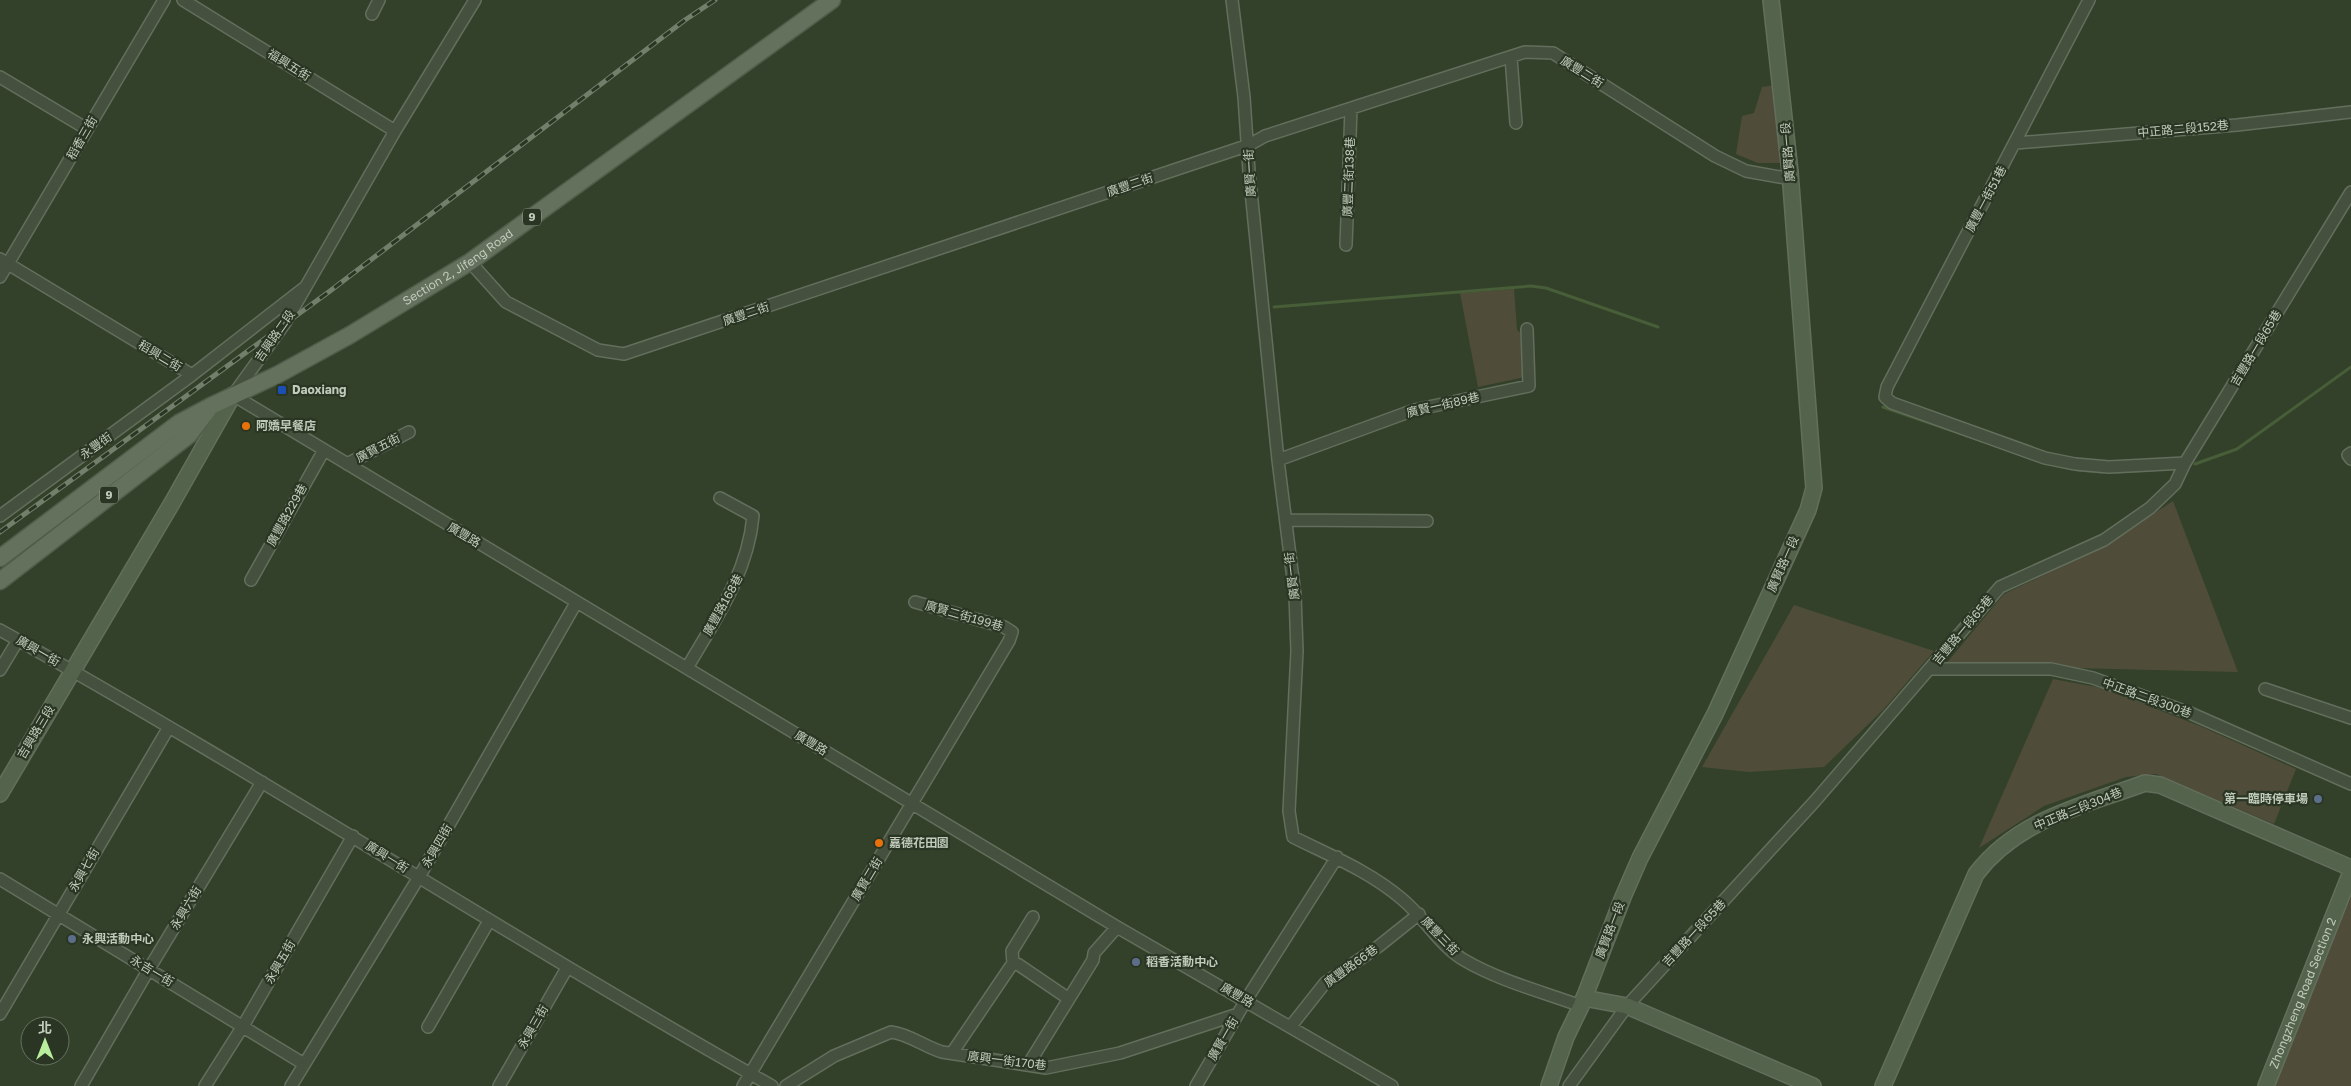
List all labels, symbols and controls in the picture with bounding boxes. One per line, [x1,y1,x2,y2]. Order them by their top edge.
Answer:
street label: 福興五街 [265,45,314,84]
street label: 廣豐二街 [1558,52,1607,91]
street label: 稻香三街 [63,113,100,162]
street label: 中正路二段152巷 [2137,117,2229,140]
street label: 廣賢路一段 [1777,121,1798,183]
street label: 廣豐二街138巷 [1340,137,1357,217]
street label: 廣賢一街 [1241,149,1258,197]
street label: 廣豐一街51巷 [1962,163,2009,234]
street label: 廣豐二街 [1105,170,1155,199]
road number: 9 [523,208,541,226]
street label: Section 2, Jifeng Road [400,225,516,308]
street label: 廣豐二街 [721,299,771,328]
street label: 吉興路二段 [251,307,298,365]
street label: 吉豐路一段65巷 [2227,307,2284,389]
street label: 稻興二街 [136,337,185,374]
place label: Daoxiang [292,382,346,397]
marker: Daoxiang [276,384,288,396]
street label: 廣賢一街89巷 [1405,389,1481,420]
place label: 阿嬌早餐店 [256,418,316,433]
marker: 阿嬌早餐店 [240,420,252,432]
street label: 永豐街 [77,429,115,462]
street label: 廣賢五街 [353,430,402,465]
street label: 廣豐路229巷 [263,481,310,549]
road number: 9 [100,486,118,504]
street label: 廣豐路 [445,519,484,550]
street label: 廣賢路一段 [1763,533,1802,594]
street label: 廣賢一街 [1281,551,1302,601]
street label: 廣豐路168巷 [699,571,746,638]
street label: 吉豐路一段65巷 [1929,592,1996,668]
street label: 廣賢二街199巷 [923,597,1005,634]
street label: 廣興一街 [14,632,63,669]
street label: 中正路二段300巷 [2100,674,2194,721]
street label: 吉興路三段 [14,702,57,761]
street label: 廣豐路 [792,727,831,758]
street label: 中正路二段304巷 [2032,784,2124,833]
place label: 第一臨時停車場 [2224,791,2308,806]
marker: 第一臨時停車場 [2312,793,2324,805]
street label: 永興四街 [418,821,455,870]
place label: 嘉德花田園 [889,835,949,850]
street label: 廣興一街 [363,837,412,876]
marker: 嘉德花田園 [873,837,885,849]
street label: 永興七街 [65,845,102,894]
street label: 廣賢二街 [848,854,885,903]
street label: 永興六街 [167,883,204,932]
street label: 吉豐路一段65巷 [1659,896,1729,969]
street label: 廣賢路一段 [1592,899,1627,961]
street label: 廣豐三街 [1418,913,1462,958]
street label: Zhongzheng Road Section 2 [2266,915,2339,1071]
place label: 永興活動中心 [82,931,154,946]
marker: 永興活動中心 [66,933,78,945]
street label: 永興五街 [261,937,298,986]
street label: 廣豐路66巷 [1321,941,1380,990]
street label: 永吉一街 [128,952,177,989]
place label: 稻香活動中心 [1146,954,1218,969]
marker: 稻香活動中心 [1130,956,1142,968]
street label: 廣豐路 [1218,979,1257,1010]
street label: 永興三街 [514,1002,551,1051]
street label: 廣賢一街 [1204,1014,1241,1063]
north arrow [20,1016,70,1066]
text: 北 [38,1019,52,1036]
street label: 廣興一街170巷 [967,1048,1047,1073]

